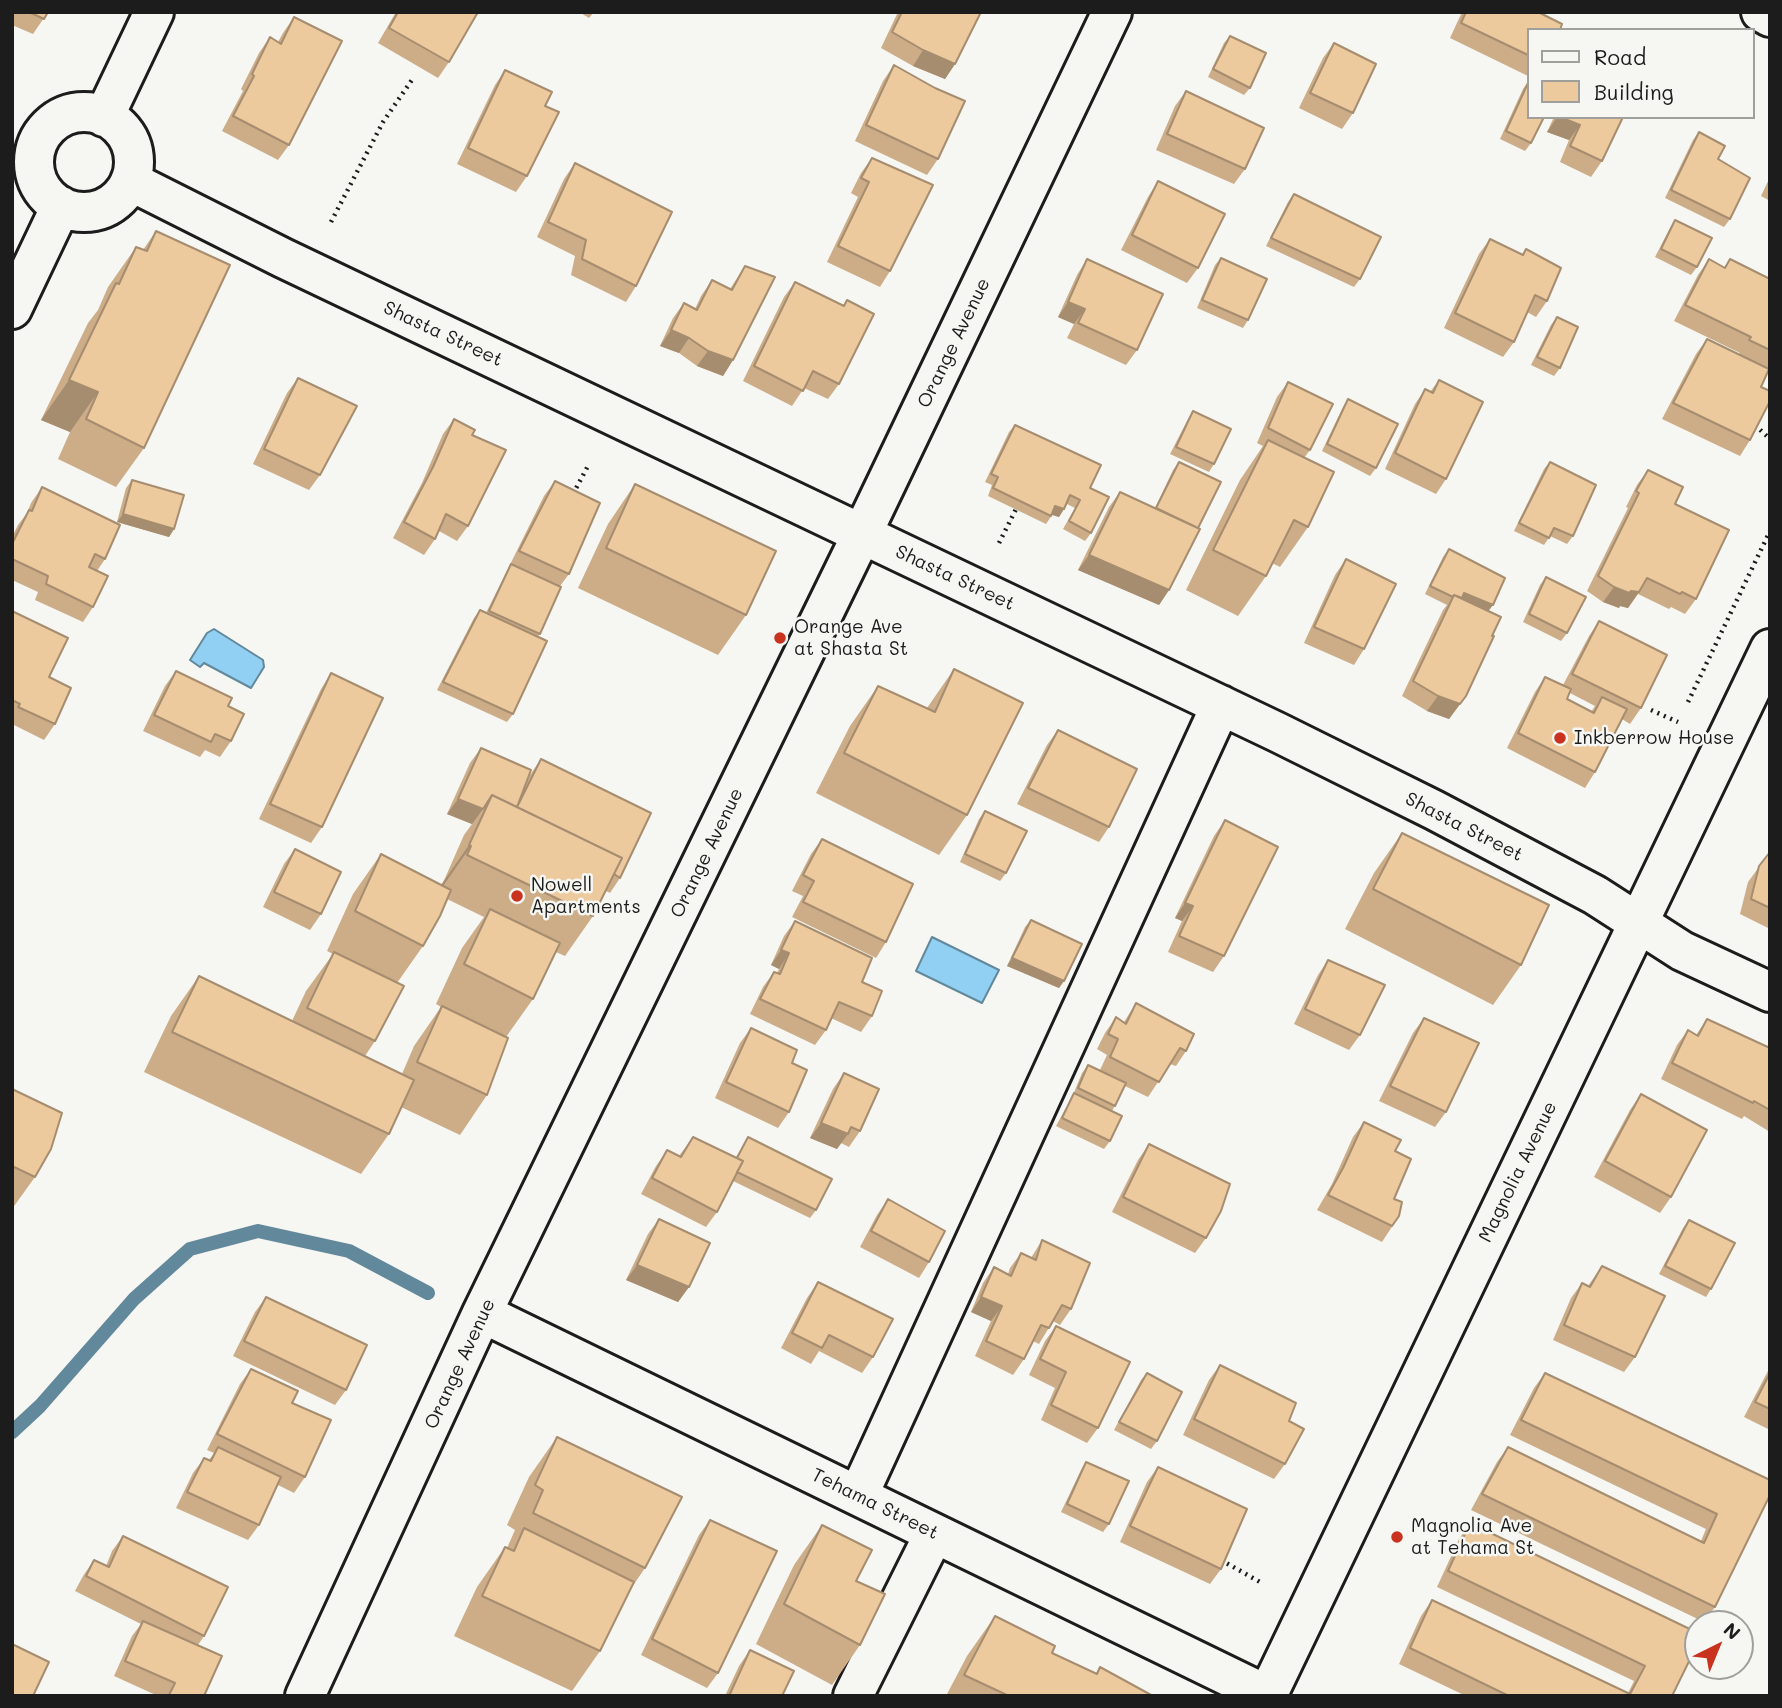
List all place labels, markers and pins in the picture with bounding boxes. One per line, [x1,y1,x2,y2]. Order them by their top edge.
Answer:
place label: Orange Ave at Shasta St [794,616,908,660]
marker: Orange Ave at Shasta St [772,630,788,646]
place label: Inkberrow House [1574,727,1734,749]
marker: Inkberrow House [1552,730,1568,746]
place label: Nowell Apartments [531,874,641,918]
marker: Nowell Apartments [509,888,525,904]
place label: Magnolia Ave at Tehama St [1411,1515,1534,1559]
marker: Magnolia Ave at Tehama St [1389,1529,1405,1545]

